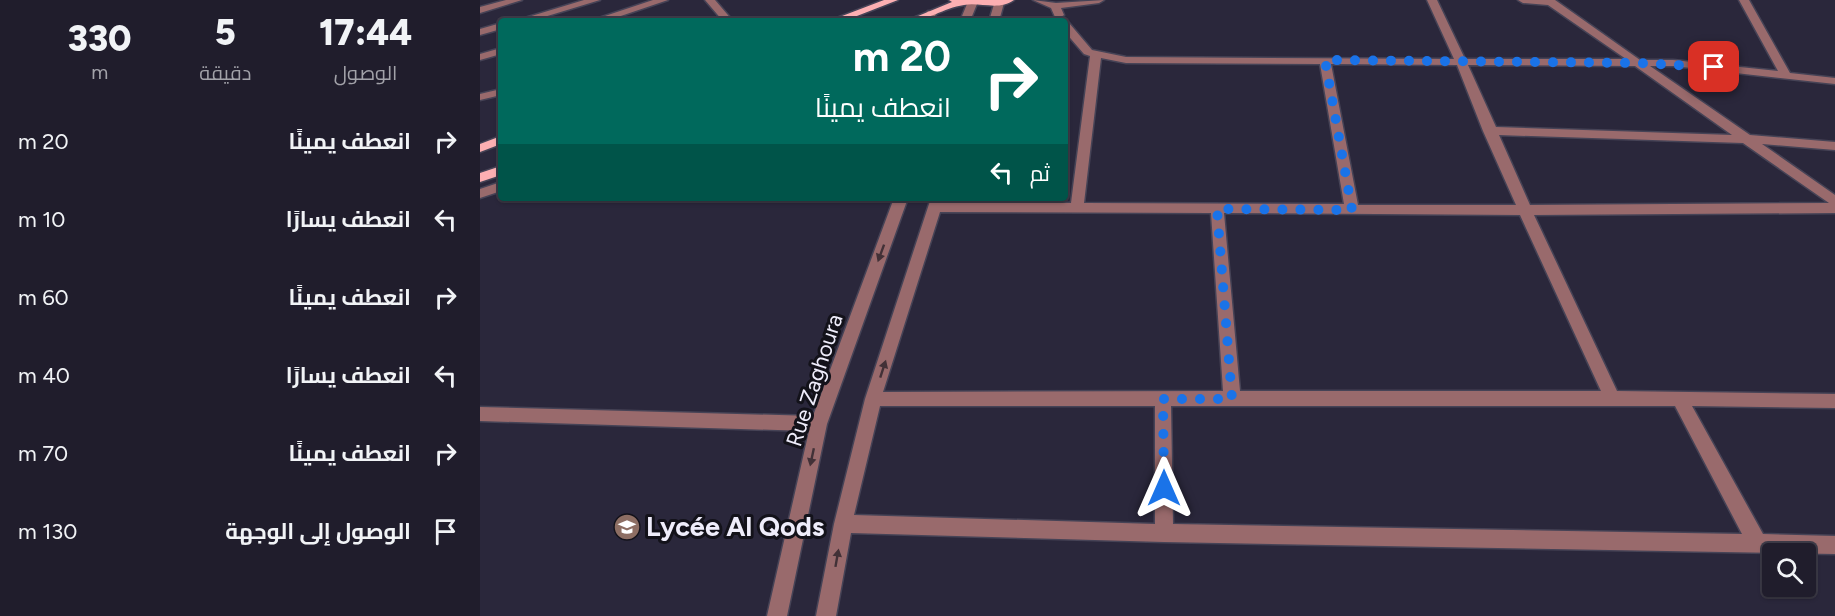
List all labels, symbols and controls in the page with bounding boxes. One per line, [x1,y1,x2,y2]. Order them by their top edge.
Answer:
text: 5 [215,11,236,54]
text: 17:44 [319,11,412,54]
text: 330 [68,17,132,60]
text: 20 m [853,31,951,82]
pin [1688,41,1739,92]
icon: right [972,42,1050,120]
icon: arrive [1697,50,1730,83]
text: m [91,60,108,84]
text: دقيقة [199,61,251,85]
text: الوصول [334,61,398,85]
text: انعطف يمينًا [815,91,951,124]
icon: right [429,125,462,158]
text: 20 m [18,128,69,155]
text: انعطف يمينًا [288,128,411,155]
icon: left [985,156,1018,189]
text: ثم [1030,160,1050,187]
icon: left [429,203,462,236]
text: 10 m [18,206,65,233]
text: انعطف يسارًا [286,206,411,233]
one-way arrow [876,244,886,262]
icon: right [429,281,462,314]
text: 60 m [18,284,69,311]
text: انعطف يمينًا [288,284,411,311]
street label: Rue Zaghoura [780,311,849,450]
icon: left [429,359,462,392]
one-way arrow [879,360,888,378]
text: 40 m [18,362,70,389]
text: انعطف يسارًا [286,362,411,389]
icon: right [429,437,462,470]
text: 70 m [18,440,68,467]
text: انعطف يمينًا [288,440,411,467]
one-way arrow [807,448,816,467]
position arrow [1132,456,1196,520]
place label: Lycée Al Qods [646,510,825,543]
school or university icon: Lycée Al Qods [612,512,642,542]
icon: arrive [429,515,462,548]
text: 130 m [18,518,77,545]
text: الوصول إلى الوجهة [225,518,411,545]
map controls [1762,543,1816,597]
button: search [1762,543,1816,597]
one-way arrow [832,549,841,568]

